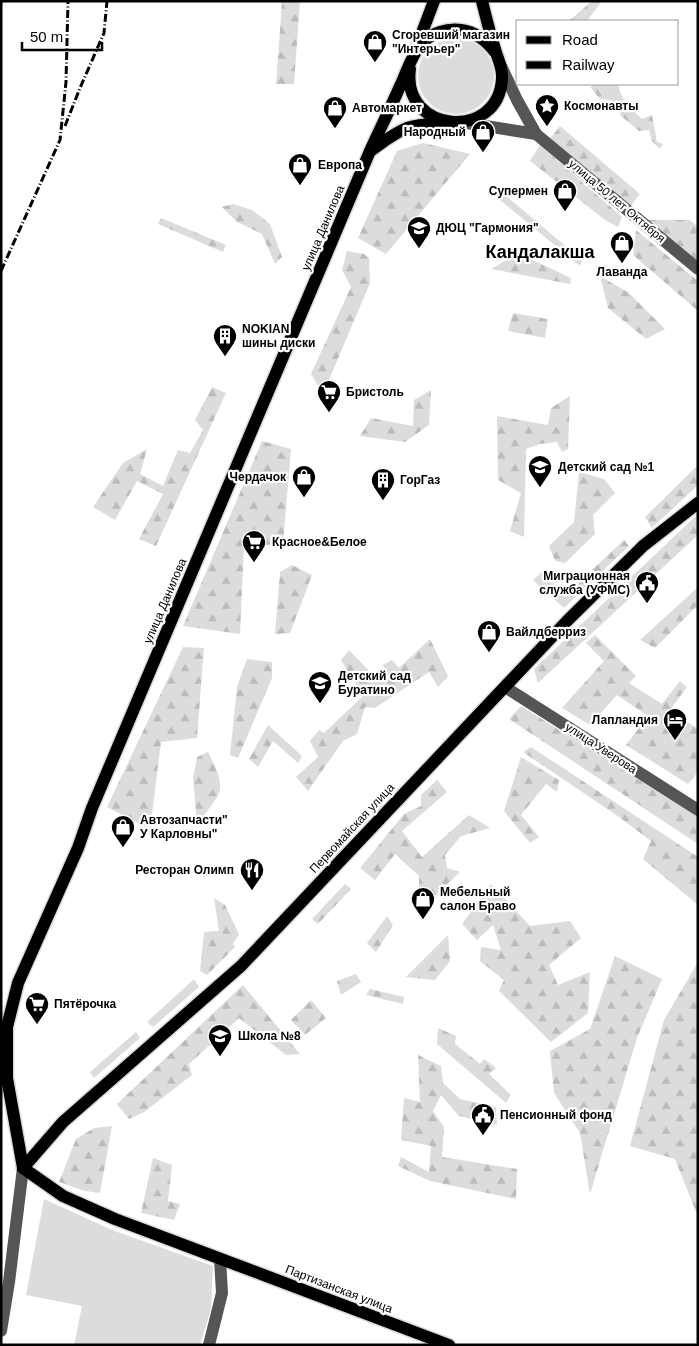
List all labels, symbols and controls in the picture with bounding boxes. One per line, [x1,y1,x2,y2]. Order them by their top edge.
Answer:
scale bar [22,20,102,52]
legend [516,20,679,85]
text: 50 m [30,28,63,45]
place label: Сгоревший магазин "Интерьер" [392,28,510,56]
shop icon: Сгоревший магазин "Интерьер" [362,29,388,63]
text: Road [562,31,598,48]
text: Railway [562,56,615,73]
place icon: Космонавты [534,93,560,127]
shop icon: Автомаркет [322,95,348,129]
place label: Космонавты [564,99,638,113]
place label: Автомаркет [352,101,422,115]
shop icon: Народный [470,119,496,153]
place label: Народный [404,125,466,139]
shop icon: Европа [287,152,313,186]
street label: улица 50 лет Октября [566,157,668,245]
place label: Европа [318,158,362,172]
shop icon: Супермен [552,178,578,212]
street label: улица Данилова [299,183,347,273]
place label: Супермен [489,184,548,198]
school or university icon: ДЮЦ "Гармония" [406,215,432,249]
place label: ДЮЦ "Гармония" [436,221,539,235]
shop icon: Лаванда [609,230,635,264]
district label: Кандалакша [486,242,595,262]
place label: Лаванда [597,265,648,279]
place label: NOKIAN шины диски [242,322,315,350]
building icon: NOKIAN шины диски [212,323,238,357]
supermarket icon: Бристоль [316,379,342,413]
place label: Бристоль [346,385,404,399]
school or university icon: Детский сад №1 [527,454,553,488]
place label: Детский сад №1 [558,460,655,474]
shop icon: Чердачок [291,464,317,498]
building icon: ГорГаз [370,467,396,501]
place label: Чердачок [230,470,287,484]
place label: ГорГаз [400,473,440,487]
supermarket icon: Красное&Белое [241,529,267,563]
place label: Красное&Белое [272,535,367,549]
street label: улица Данилова [141,556,189,646]
place label: Миграционная служба (УФМС) [539,569,630,597]
public building icon: Миграционная служба (УФМС) [634,570,660,604]
shop icon: Вайлдберриз [476,619,502,653]
place label: Вайлдберриз [506,625,586,639]
place label: Детский сад Буратино [338,669,411,697]
school or university icon: Детский сад Буратино [307,670,333,704]
hotel icon: Лапландия [662,707,688,741]
place label: Лапландия [592,713,658,727]
street label: улица Уверова [563,720,640,776]
street label: Первомайская улица [307,780,397,876]
place label: Автозапчасти" У Карловны" [140,813,228,841]
shop icon: Автозапчасти" У Карловны" [110,814,136,848]
restaurant icon: Ресторан Олимп [239,857,265,891]
place label: Ресторан Олимп [135,863,234,877]
place label: Мебельный салон Браво [440,885,516,913]
shop icon: Мебельный салон Браво [410,886,436,920]
supermarket icon: Пятёрочка [24,991,50,1025]
place label: Пятёрочка [54,997,117,1011]
school or university icon: Школа №8 [207,1023,233,1057]
place label: Школа №8 [238,1029,301,1043]
public building icon: Пенсионный фонд [470,1102,496,1136]
place label: Пенсионный фонд [500,1108,612,1122]
street label: Партизанская улица [283,1262,395,1316]

